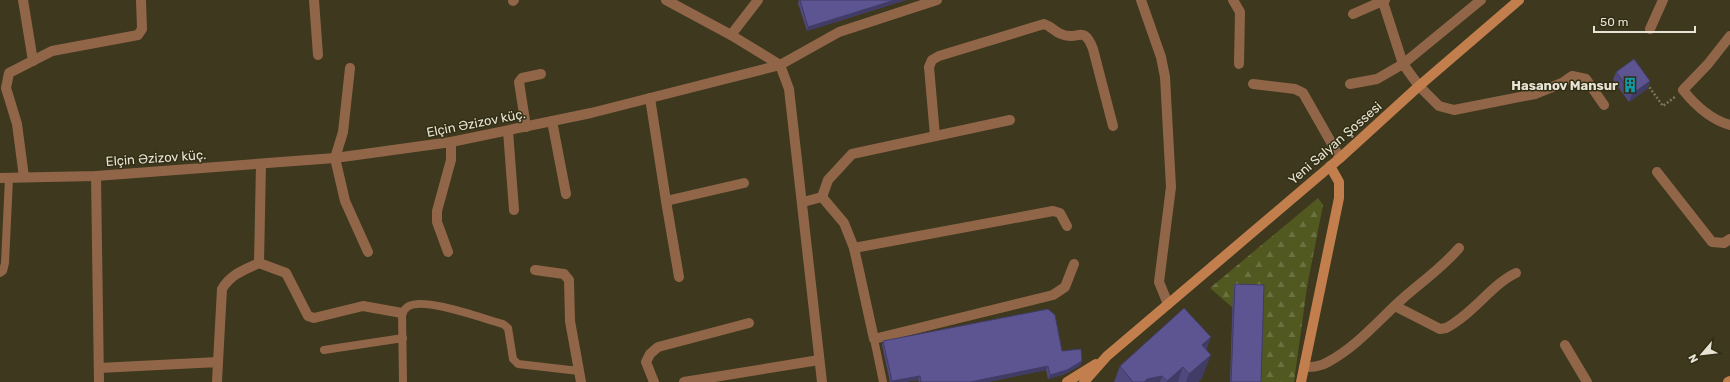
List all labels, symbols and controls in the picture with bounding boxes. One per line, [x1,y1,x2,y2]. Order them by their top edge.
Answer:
scale bar [1594,8,1695,34]
text: 50 m [1600,15,1628,29]
building icon: Hasanov Mansur [1621,76,1639,94]
place label: Hasanov Mansur [1511,78,1618,93]
street label: Yeni Salyan Şossesi [1285,99,1385,187]
street label: Elçin Əzizov küç. [425,106,527,140]
street label: Elçin Əzizov küç. [105,147,207,169]
north arrow [1682,334,1722,374]
text: N [1686,352,1701,365]

